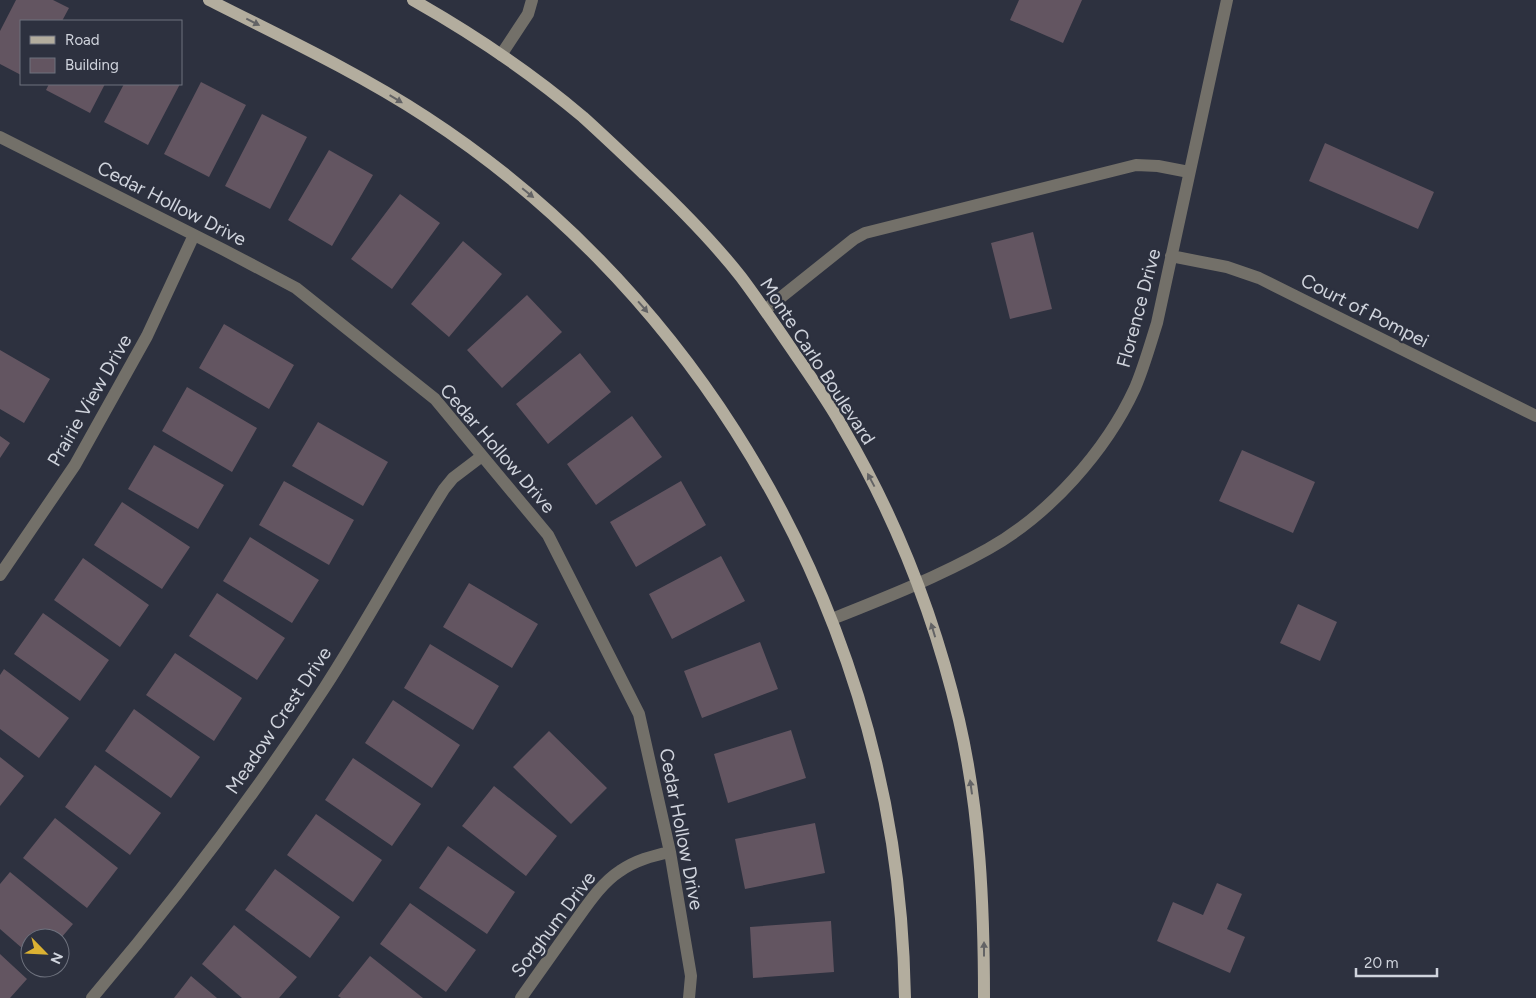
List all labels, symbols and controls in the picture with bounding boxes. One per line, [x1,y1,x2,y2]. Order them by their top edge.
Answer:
one-way arrow [245,18,260,26]
legend [20,20,182,85]
text: Road [65,31,100,49]
text: Building [65,56,119,74]
one-way arrow [389,94,402,103]
street label: Cedar Hollow Drive [94,156,250,251]
one-way arrow [521,187,534,198]
street label: Florence Drive [1112,246,1165,370]
street label: Court of Pompei [1297,268,1433,353]
street label: Monte Carlo Boulevard [755,274,880,449]
one-way arrow [637,301,649,313]
street label: Prairie View Drive [42,330,137,470]
street label: Cedar Hollow Drive [435,379,560,518]
one-way arrow [867,472,875,487]
one-way arrow [929,622,937,637]
street label: Meadow Crest Drive [221,642,336,798]
street label: Cedar Hollow Drive [655,746,708,912]
one-way arrow [967,779,975,795]
street label: Sorghum Drive [506,867,601,982]
north arrow [20,928,70,978]
one-way arrow [980,941,988,957]
scale bar [1356,946,1437,978]
text: N [46,950,66,966]
text: 20 m [1364,954,1398,972]

